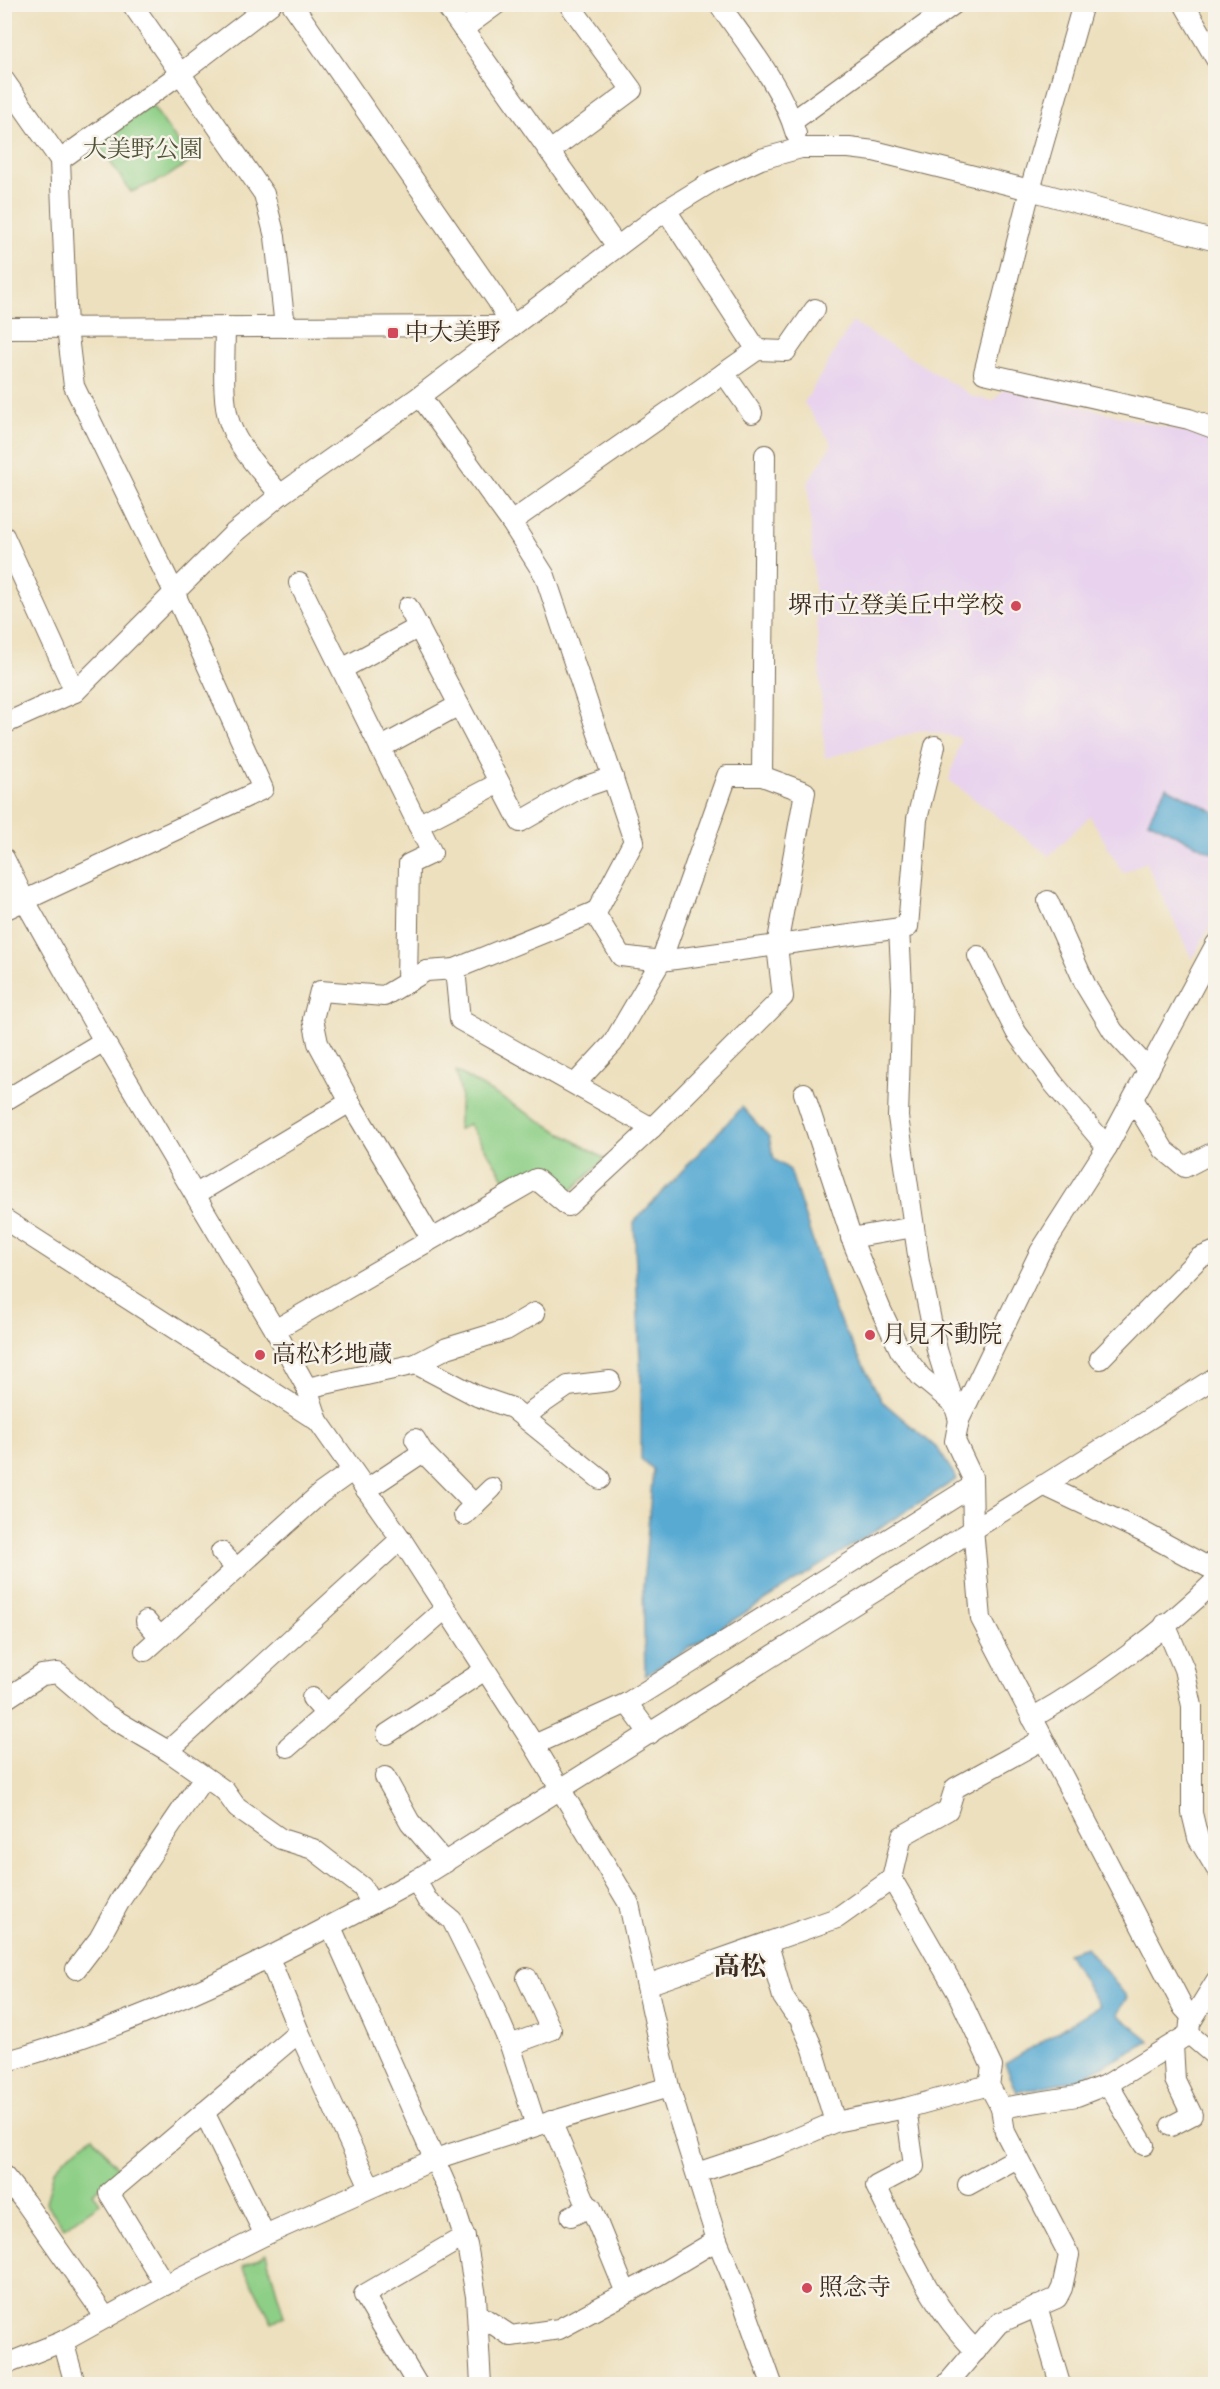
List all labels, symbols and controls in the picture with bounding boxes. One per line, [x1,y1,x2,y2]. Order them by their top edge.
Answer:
park label: 大美野公園 [83,135,203,165]
place label: 中大美野 [405,318,501,348]
marker: 中大美野 [386,326,400,340]
place label: 堺市立登美丘中学校 [788,591,1004,621]
marker: 堺市立登美丘中学校 [1009,599,1023,613]
place label: 月見不動院 [882,1320,1002,1350]
marker: 月見不動院 [863,1328,877,1342]
place label: 高松杉地蔵 [272,1340,392,1370]
marker: 高松杉地蔵 [253,1348,267,1362]
district label: 高松 [714,1951,766,1983]
place label: 照念寺 [819,2273,891,2303]
marker: 照念寺 [800,2281,814,2295]

